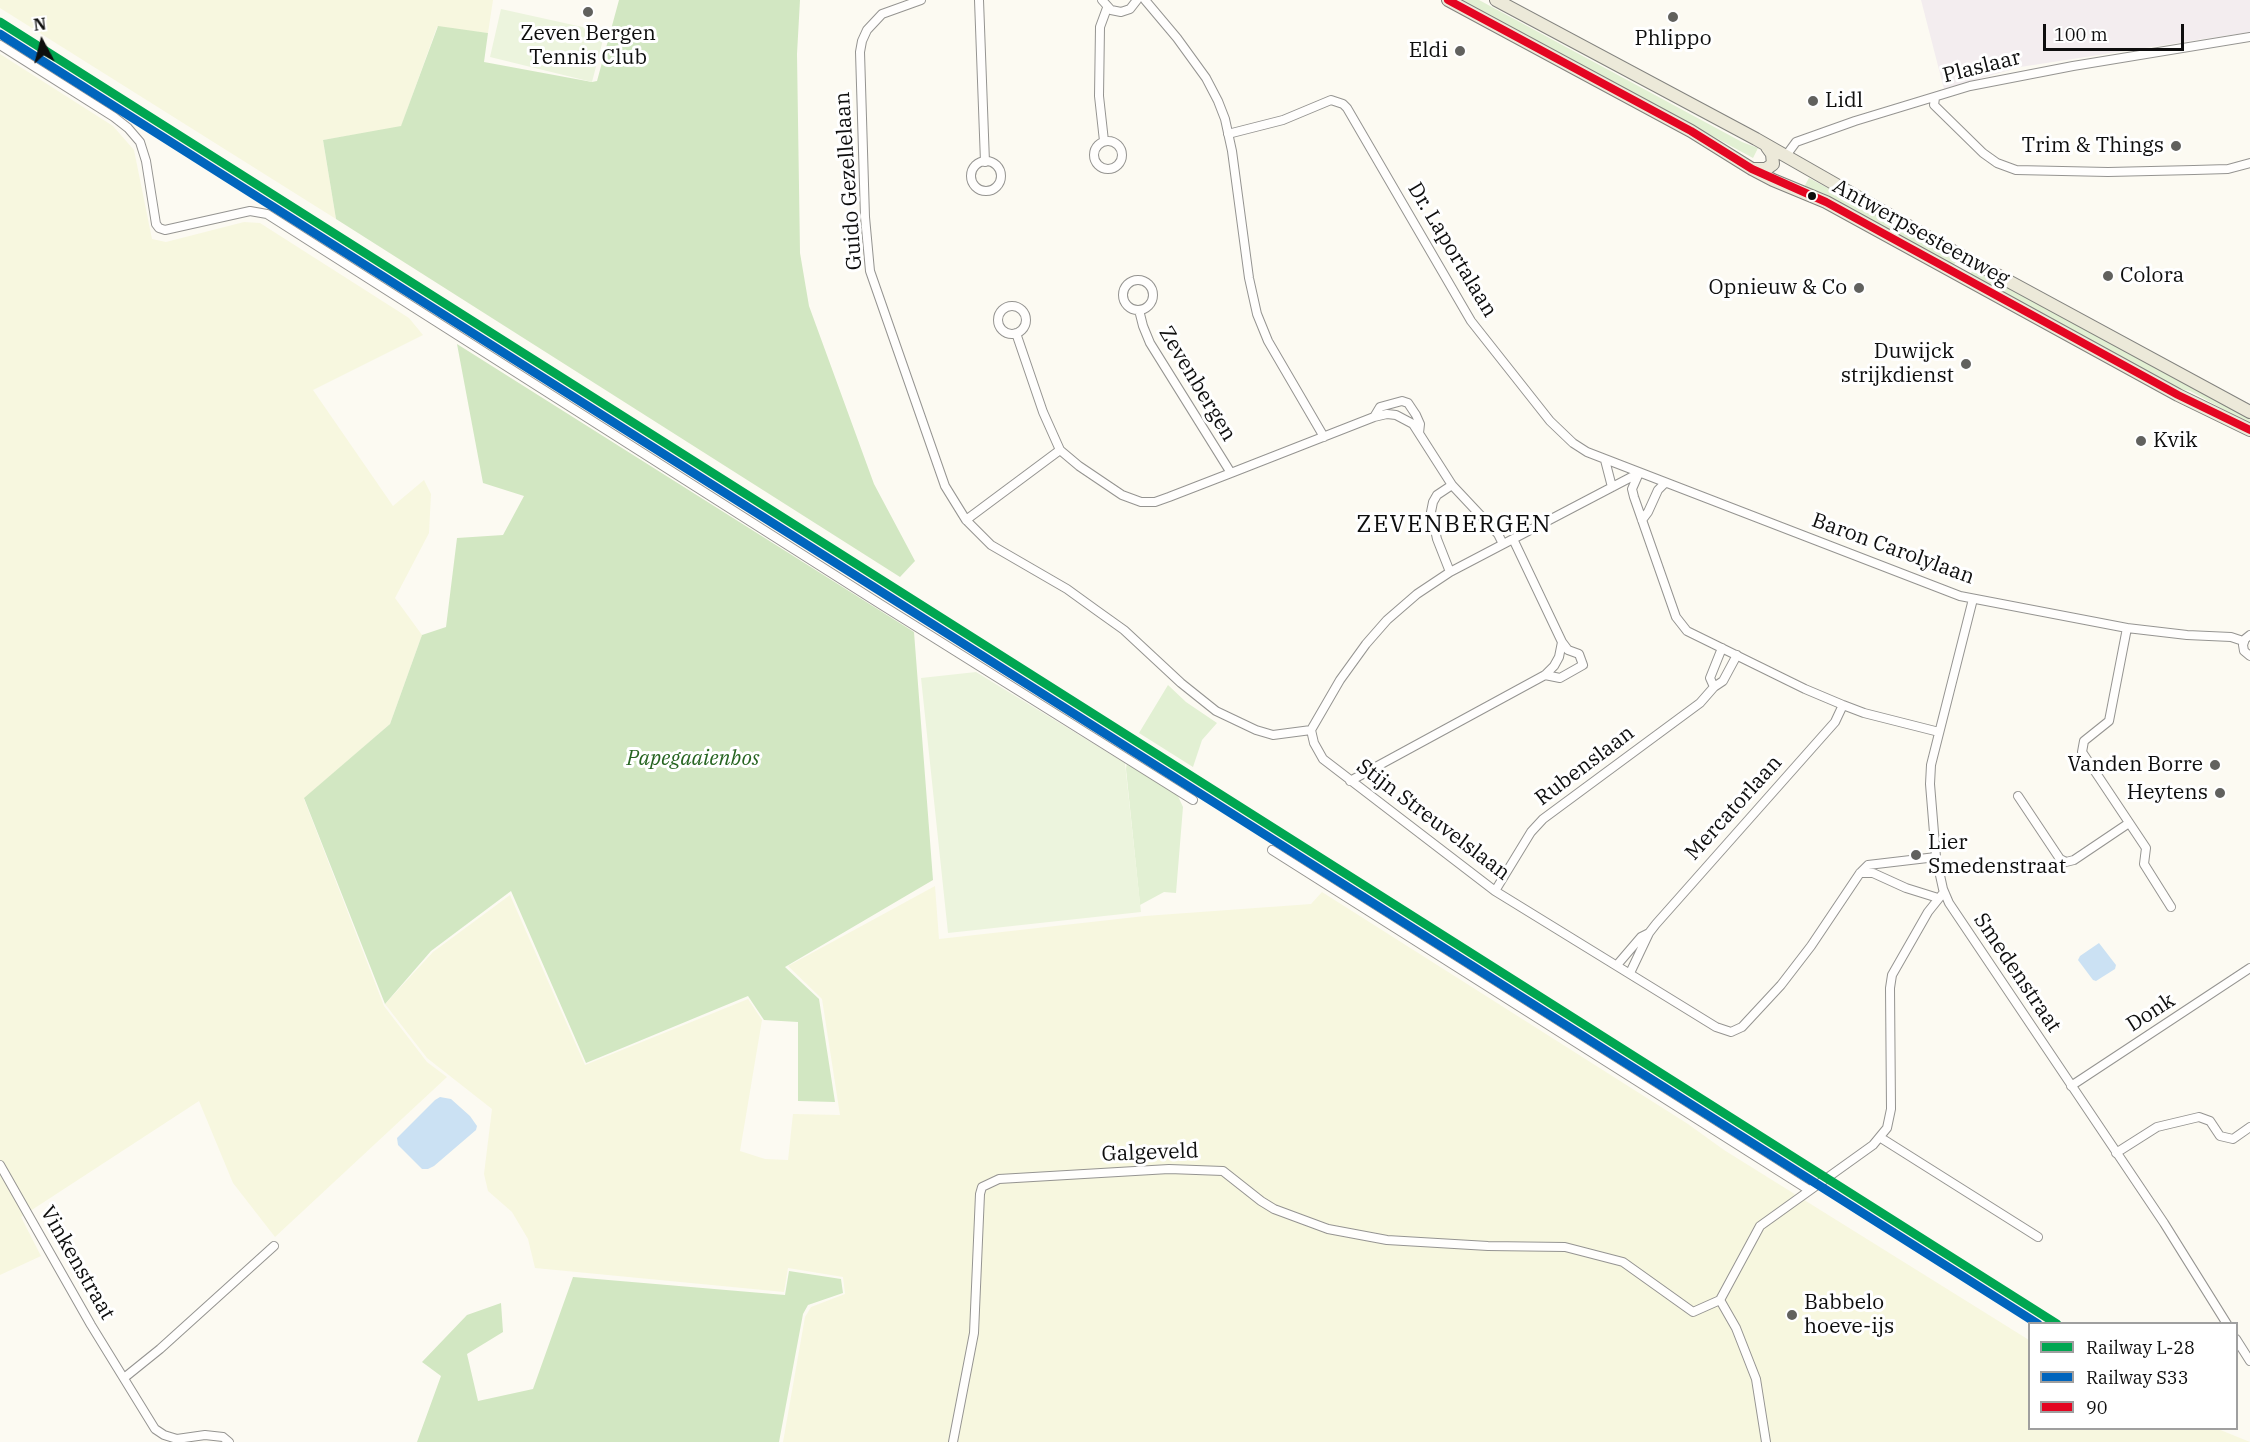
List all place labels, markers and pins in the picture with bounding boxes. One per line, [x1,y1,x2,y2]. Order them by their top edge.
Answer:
marker: Zeven Bergen Tennis Club [581,5,595,19]
marker: Phlippo [1666,10,1680,24]
place label: Zeven Bergen Tennis Club [520,21,656,71]
place label: Phlippo [1635,26,1711,52]
place label: Eldi [1409,38,1448,64]
marker: Eldi [1453,44,1467,58]
place label: Lidl [1825,88,1863,114]
marker: Lidl [1806,94,1820,108]
place label: Trim & Things [2022,133,2164,159]
marker: Trim & Things [2169,139,2183,153]
unlabelled marker [1806,190,1818,202]
place label: Colora [2120,263,2184,289]
marker: Colora [2101,269,2115,283]
place label: Opnieuw & Co [1709,275,1847,301]
marker: Opnieuw & Co [1852,281,1866,295]
place label: Duwijck strijkdienst [1841,339,1954,389]
marker: Duwijck strijkdienst [1959,357,1973,371]
place label: Kvik [2153,428,2198,454]
marker: Kvik [2134,434,2148,448]
place label: Vanden Borre [2067,752,2203,778]
marker: Vanden Borre [2208,758,2222,772]
place label: Heytens [2127,780,2208,806]
marker: Heytens [2213,786,2227,800]
place label: Lier Smedenstraat [1928,830,2066,880]
marker: Lier Smedenstraat [1909,848,1923,862]
place label: Babbelo hoeve-ijs [1804,1290,1894,1340]
marker: Babbelo hoeve-ijs [1785,1308,1799,1322]

